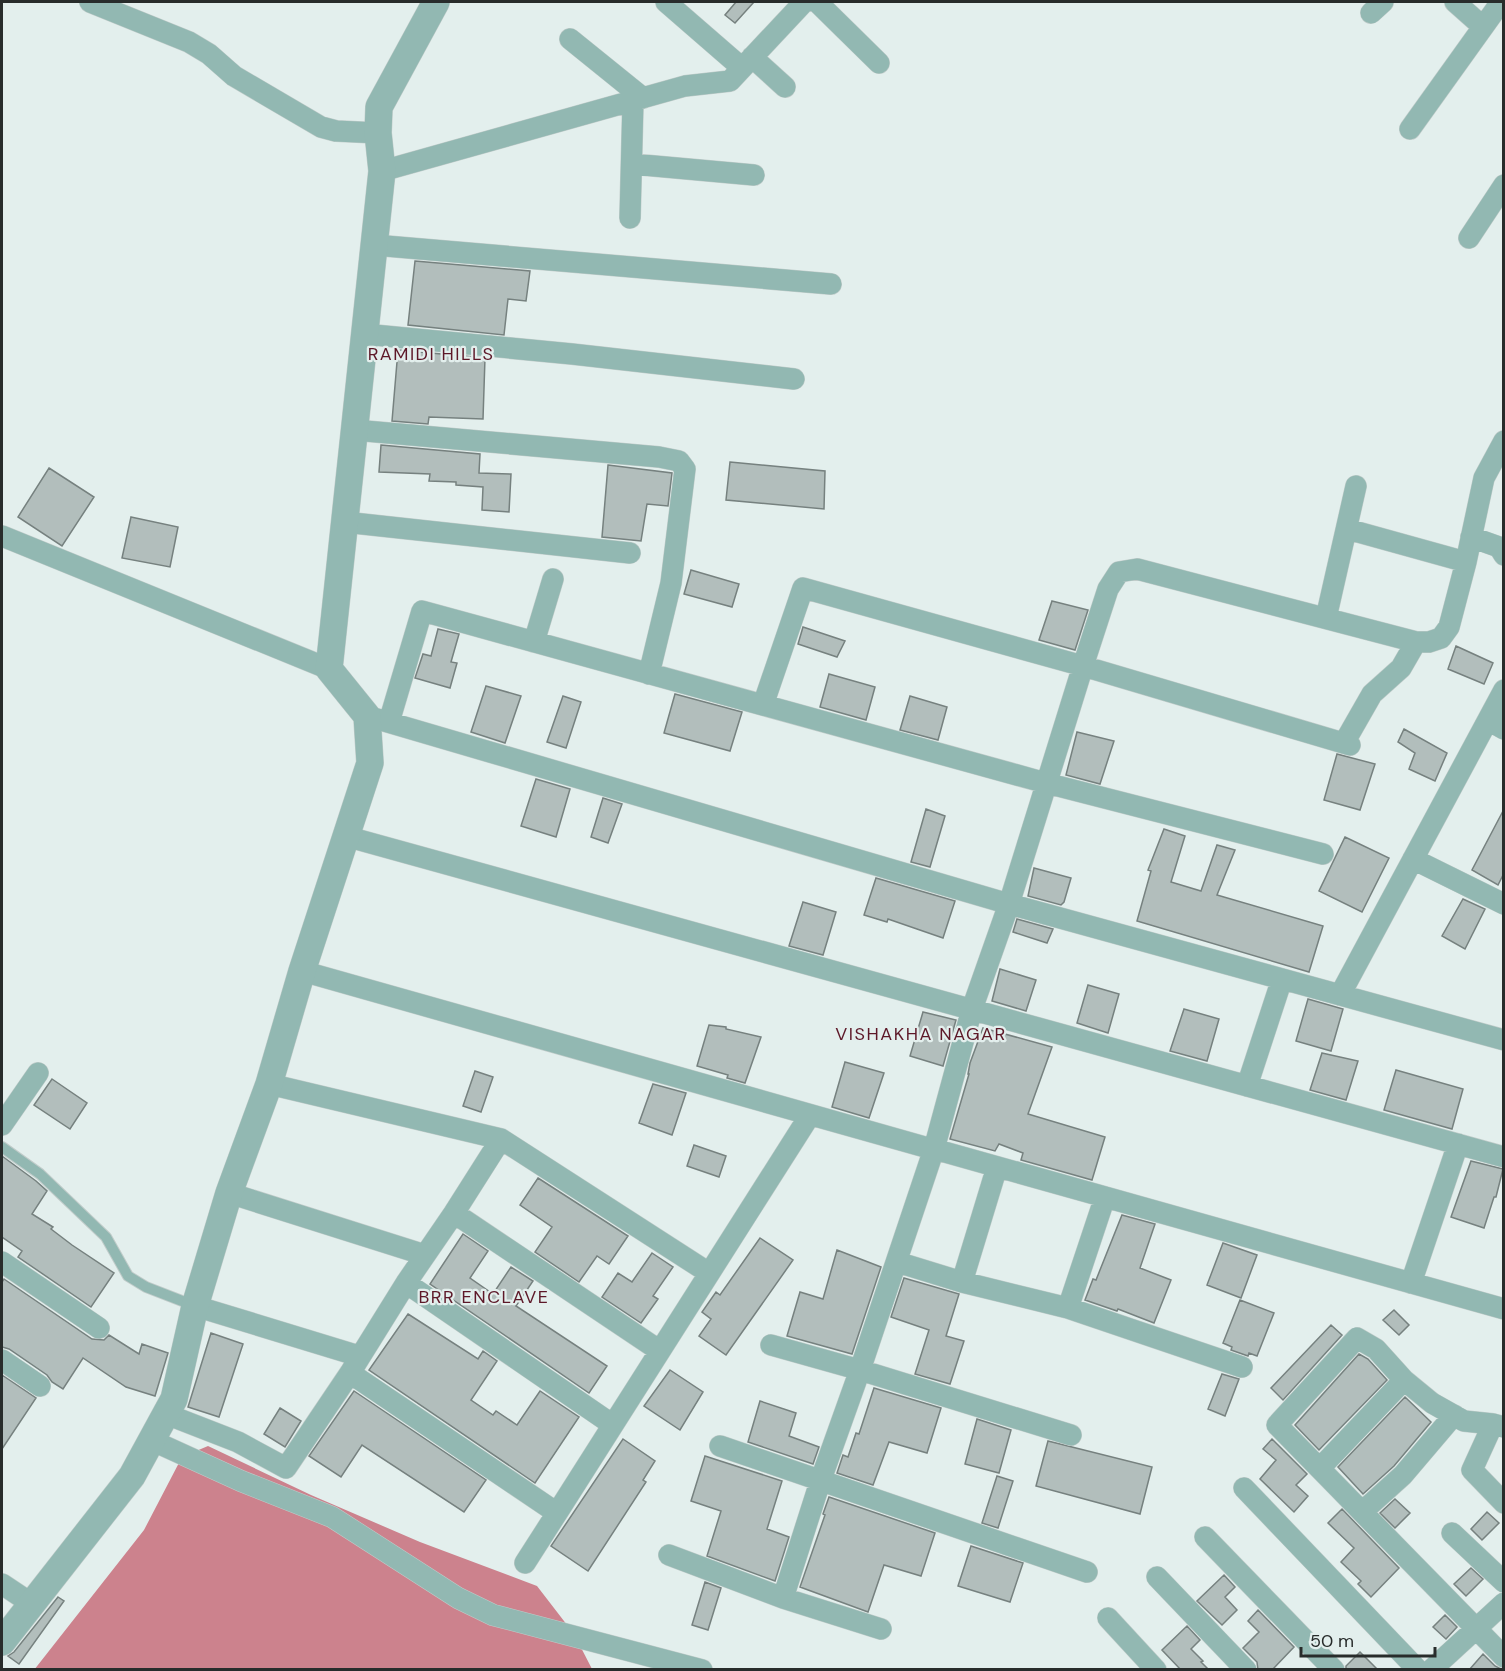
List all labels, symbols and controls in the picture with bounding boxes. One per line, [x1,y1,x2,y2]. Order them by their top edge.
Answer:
district label: RAMIDI HILLS [368,342,494,366]
district label: VISHAKHA NAGAR [835,1022,1007,1046]
district label: BRR ENCLAVE [419,1285,549,1309]
scale bar [1301,1620,1434,1658]
text: 50 m [1310,1629,1354,1653]

